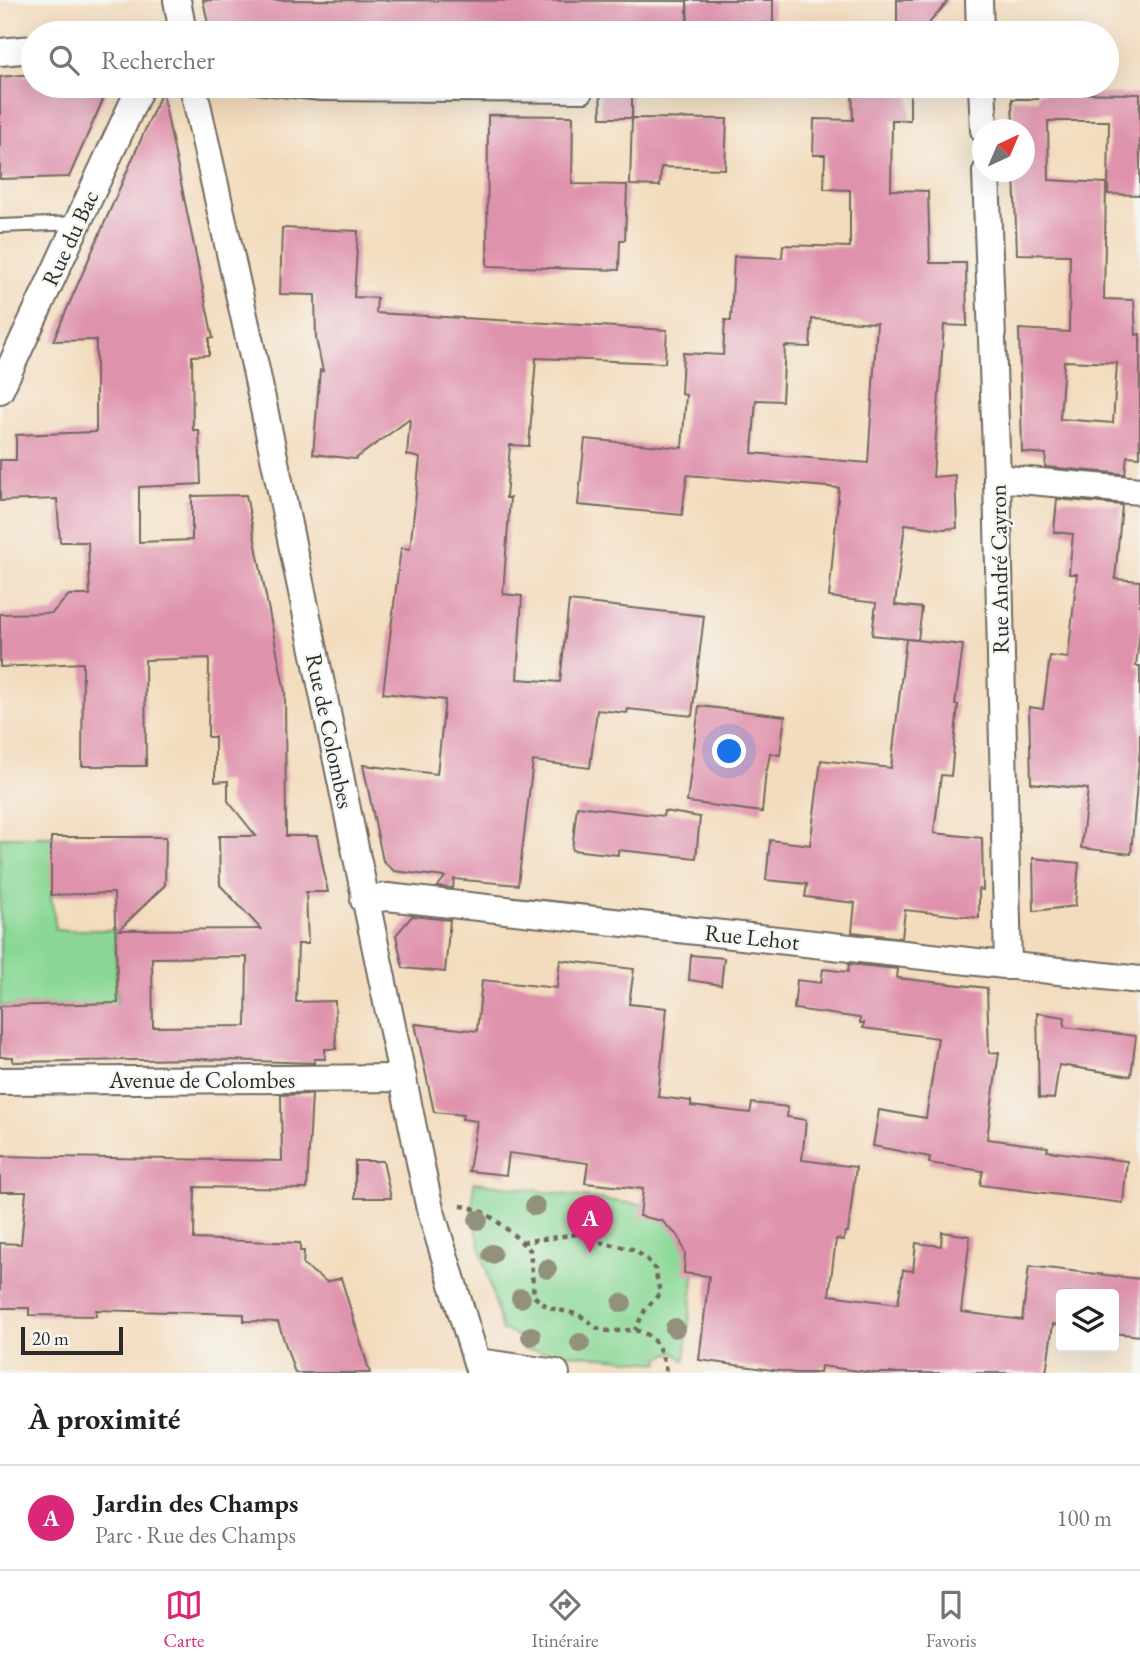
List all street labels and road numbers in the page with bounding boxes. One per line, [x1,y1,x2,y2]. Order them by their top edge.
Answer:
street label: Rue du Bac [35,185,105,291]
street label: Rue André Cayron [983,484,1015,654]
street label: Rue de Colombes [299,651,361,811]
street label: Rue Lehot [703,917,802,957]
street label: Avenue de Colombes [108,1065,295,1095]

